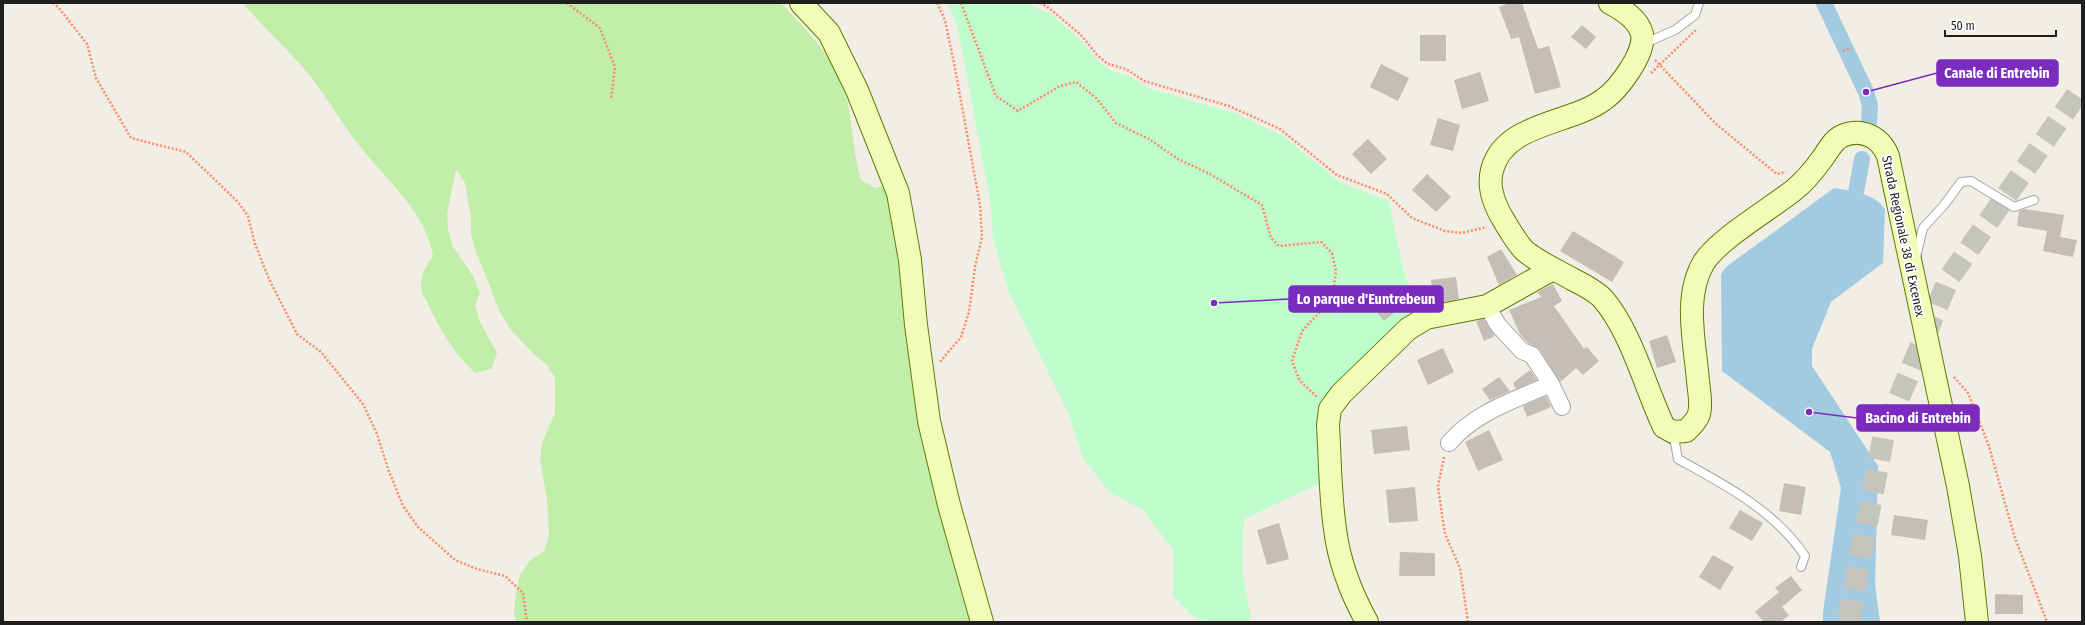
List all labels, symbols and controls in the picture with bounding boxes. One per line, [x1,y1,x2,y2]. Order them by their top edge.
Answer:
scale bar [1945,12,2056,38]
text: 50 m [1951,19,1975,33]
callout: Canale di Entrebin [1937,60,2058,86]
text: Canale di Entrebin [1944,65,2050,82]
street label: Strada Regionale 38 di Excenex [1879,154,1928,318]
callout: Lo parque d'Euntrebeun [1289,286,1443,312]
text: Lo parque d'Euntrebeun [1297,291,1435,308]
callout: Bacino di Entrebin [1857,405,1979,431]
text: Bacino di Entrebin [1865,410,1971,427]

